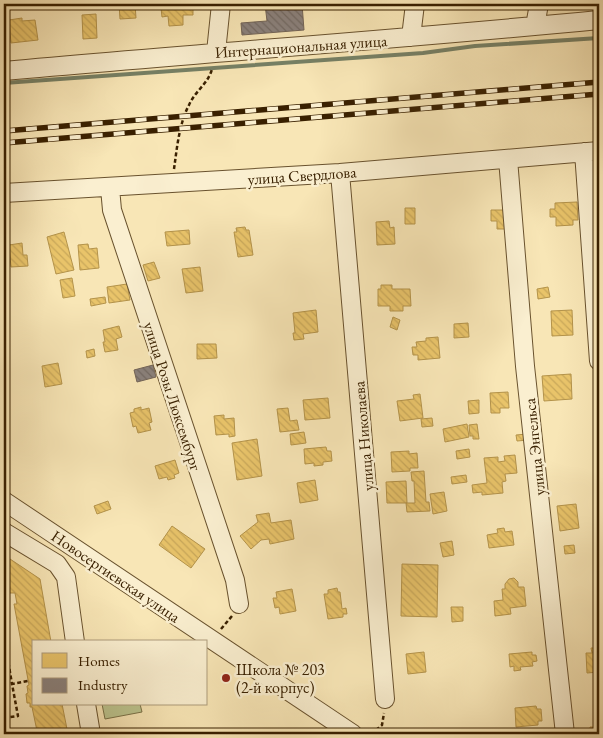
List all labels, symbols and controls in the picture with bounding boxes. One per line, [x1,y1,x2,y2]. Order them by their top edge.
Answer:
street label: Интернациональная улица [214,30,389,63]
street label: улица Свердлова [247,161,358,190]
street label: улица Розы Люксембург [139,319,207,474]
street label: улица Николаева [348,379,379,492]
street label: улица Энгельса [519,396,550,497]
street label: Новосергиевская улица [47,525,185,628]
legend [32,640,208,706]
text: Homes [78,651,120,670]
place label: Школа № 203 (2-й корпус) [236,659,325,698]
marker: Школа № 203 (2-й корпус) [220,672,232,684]
text: Industry [78,675,128,694]

